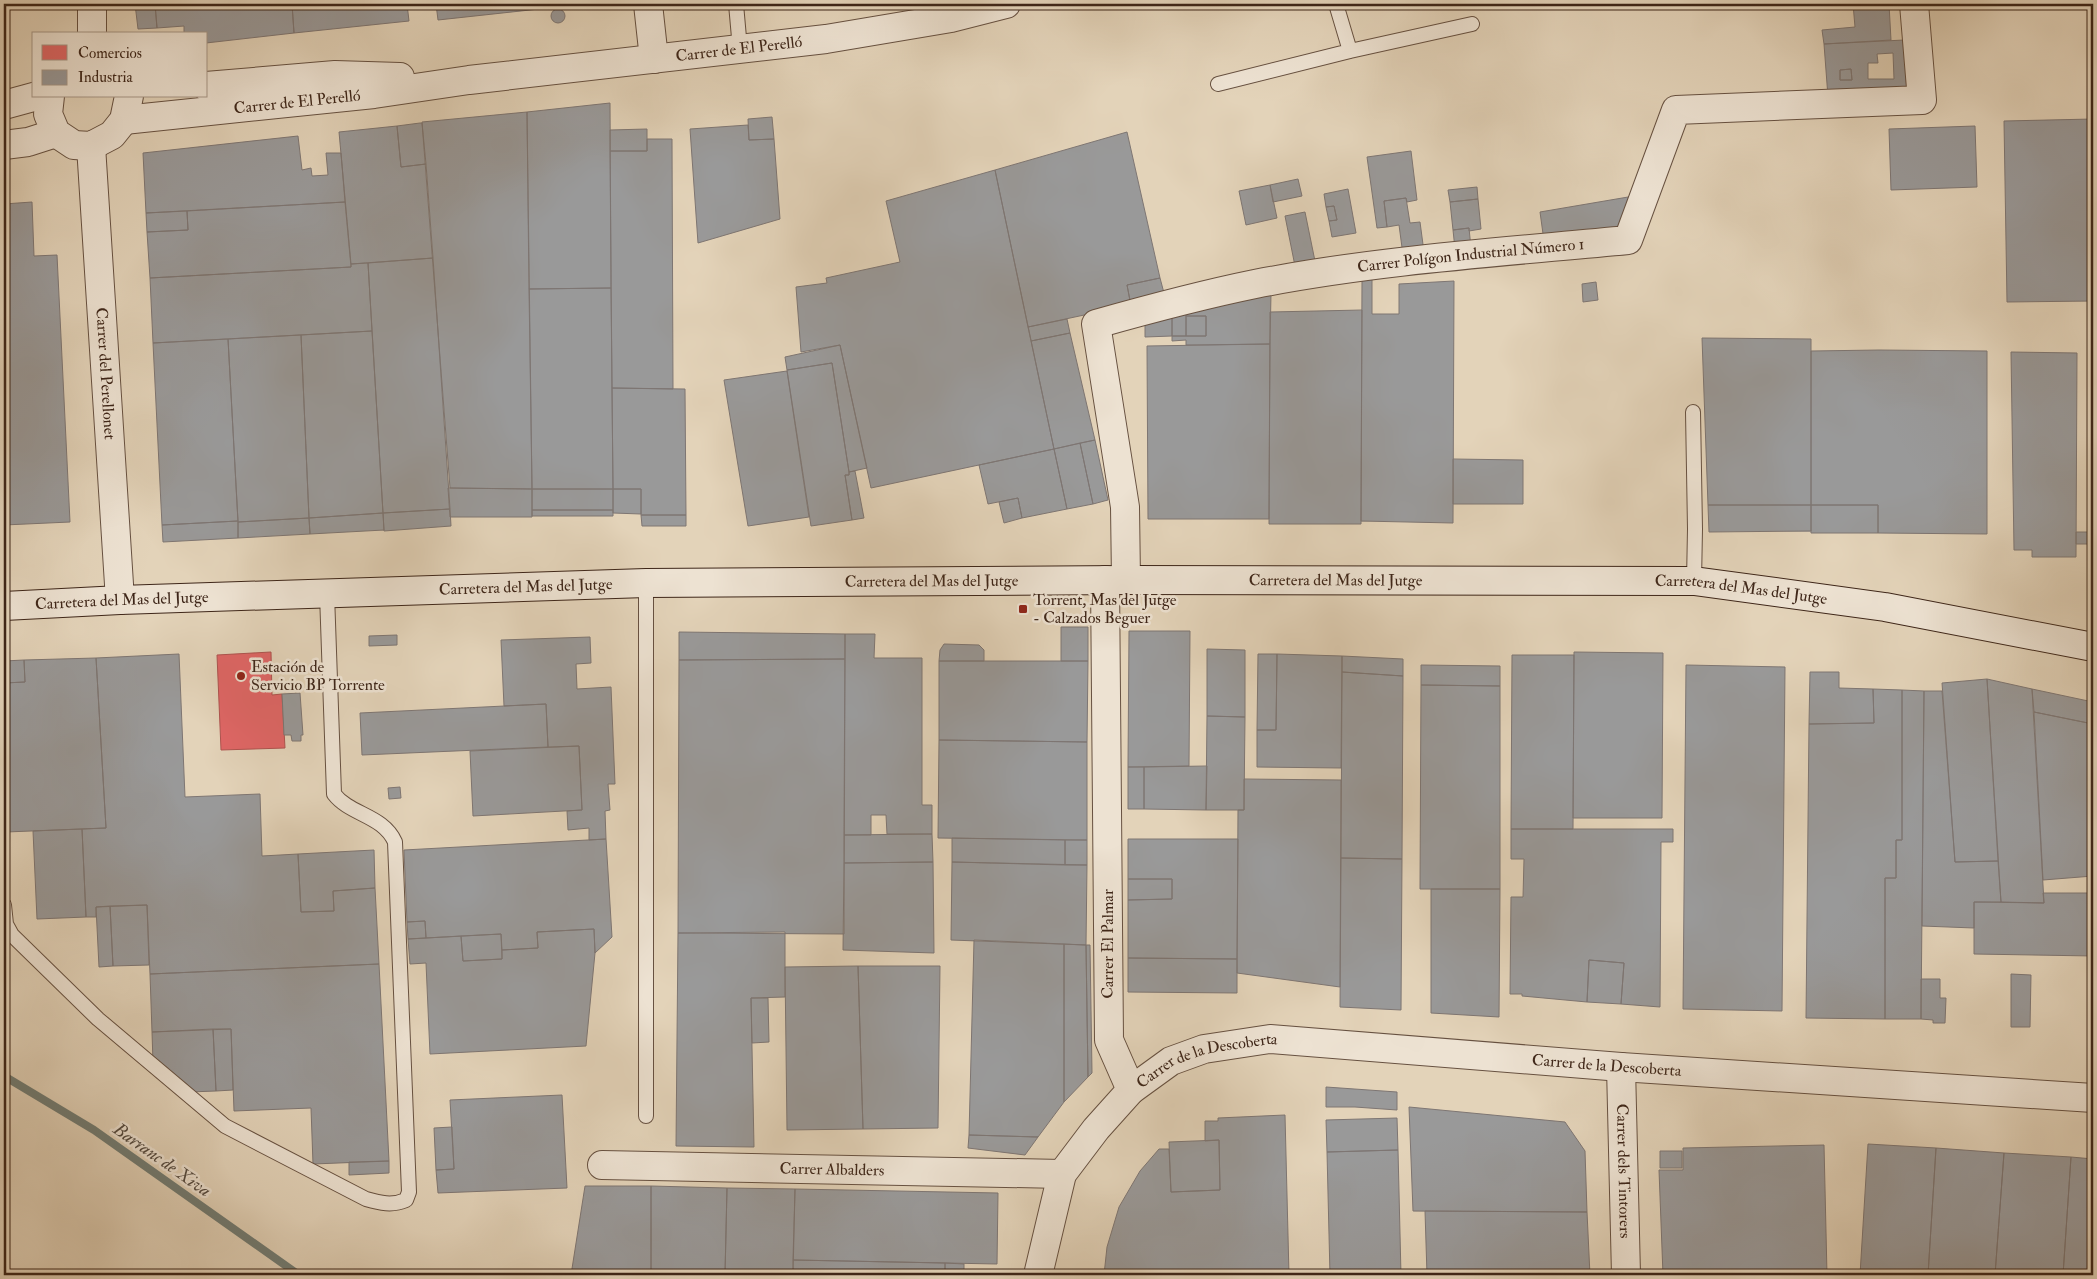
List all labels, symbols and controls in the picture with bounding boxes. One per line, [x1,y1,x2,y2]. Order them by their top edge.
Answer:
legend [32,32,208,98]
street label: Carrer de El Perelló [675,32,803,66]
text: Comercios [78,44,142,63]
text: Industria [78,68,133,87]
street label: Carrer de El Perelló [233,85,362,119]
street label: Carrer Polígon Industrial Número 1 [1356,234,1585,277]
street label: Carrer del Perellonet [91,307,120,440]
street label: Carretera del Mas del Jutge [1249,570,1423,591]
street label: Carretera del Mas del Jutge [845,571,1019,592]
street label: Carretera del Mas del Jutge [1655,571,1829,609]
street label: Carretera del Mas del Jutge [439,574,613,600]
street label: Carretera del Mas del Jutge [35,587,209,614]
place label: Torrent, Mas del Jutge - Calzados Beguer [1033,590,1177,628]
marker: Torrent, Mas del Jutge - Calzados Beguer [1017,603,1029,615]
place label: Estación de Servicio BP Torrente [251,657,385,695]
marker: Estación de Servicio BP Torrente [235,670,247,682]
street label: Carrer El Palmar [1098,889,1118,999]
street label: Carrer de la Descoberta [1133,1029,1279,1093]
street label: Carrer de la Descoberta [1531,1050,1682,1081]
street label: Carrer dels Tintorers [1612,1103,1635,1239]
water label: Barranc de Xiva [108,1117,215,1202]
street label: Carrer Albalders [779,1158,885,1181]

